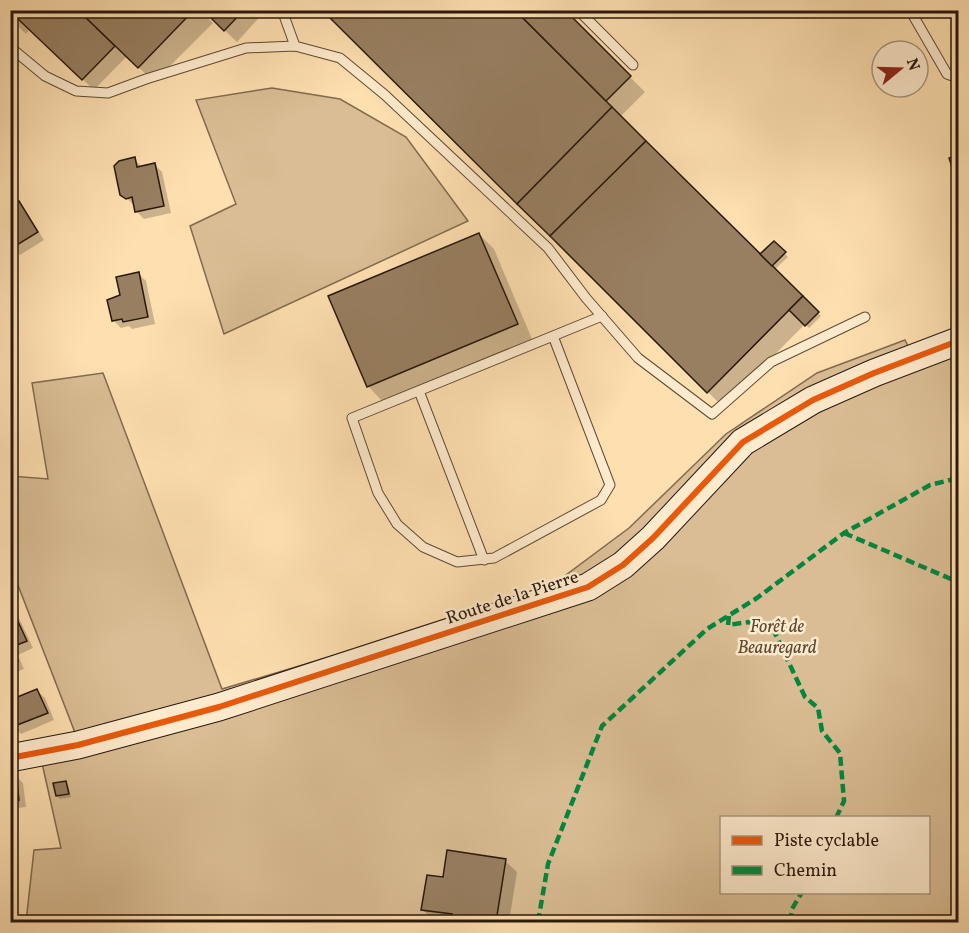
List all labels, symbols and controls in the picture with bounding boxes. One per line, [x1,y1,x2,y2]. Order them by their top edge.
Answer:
north arrow [870,39,930,99]
text: N [900,56,925,74]
street label: Route de la Pierre [443,565,582,632]
park label: Forêt de Beauregard [737,615,817,661]
legend [720,816,930,894]
text: Piste cyclable [774,829,879,854]
text: Chemin [774,859,837,884]

